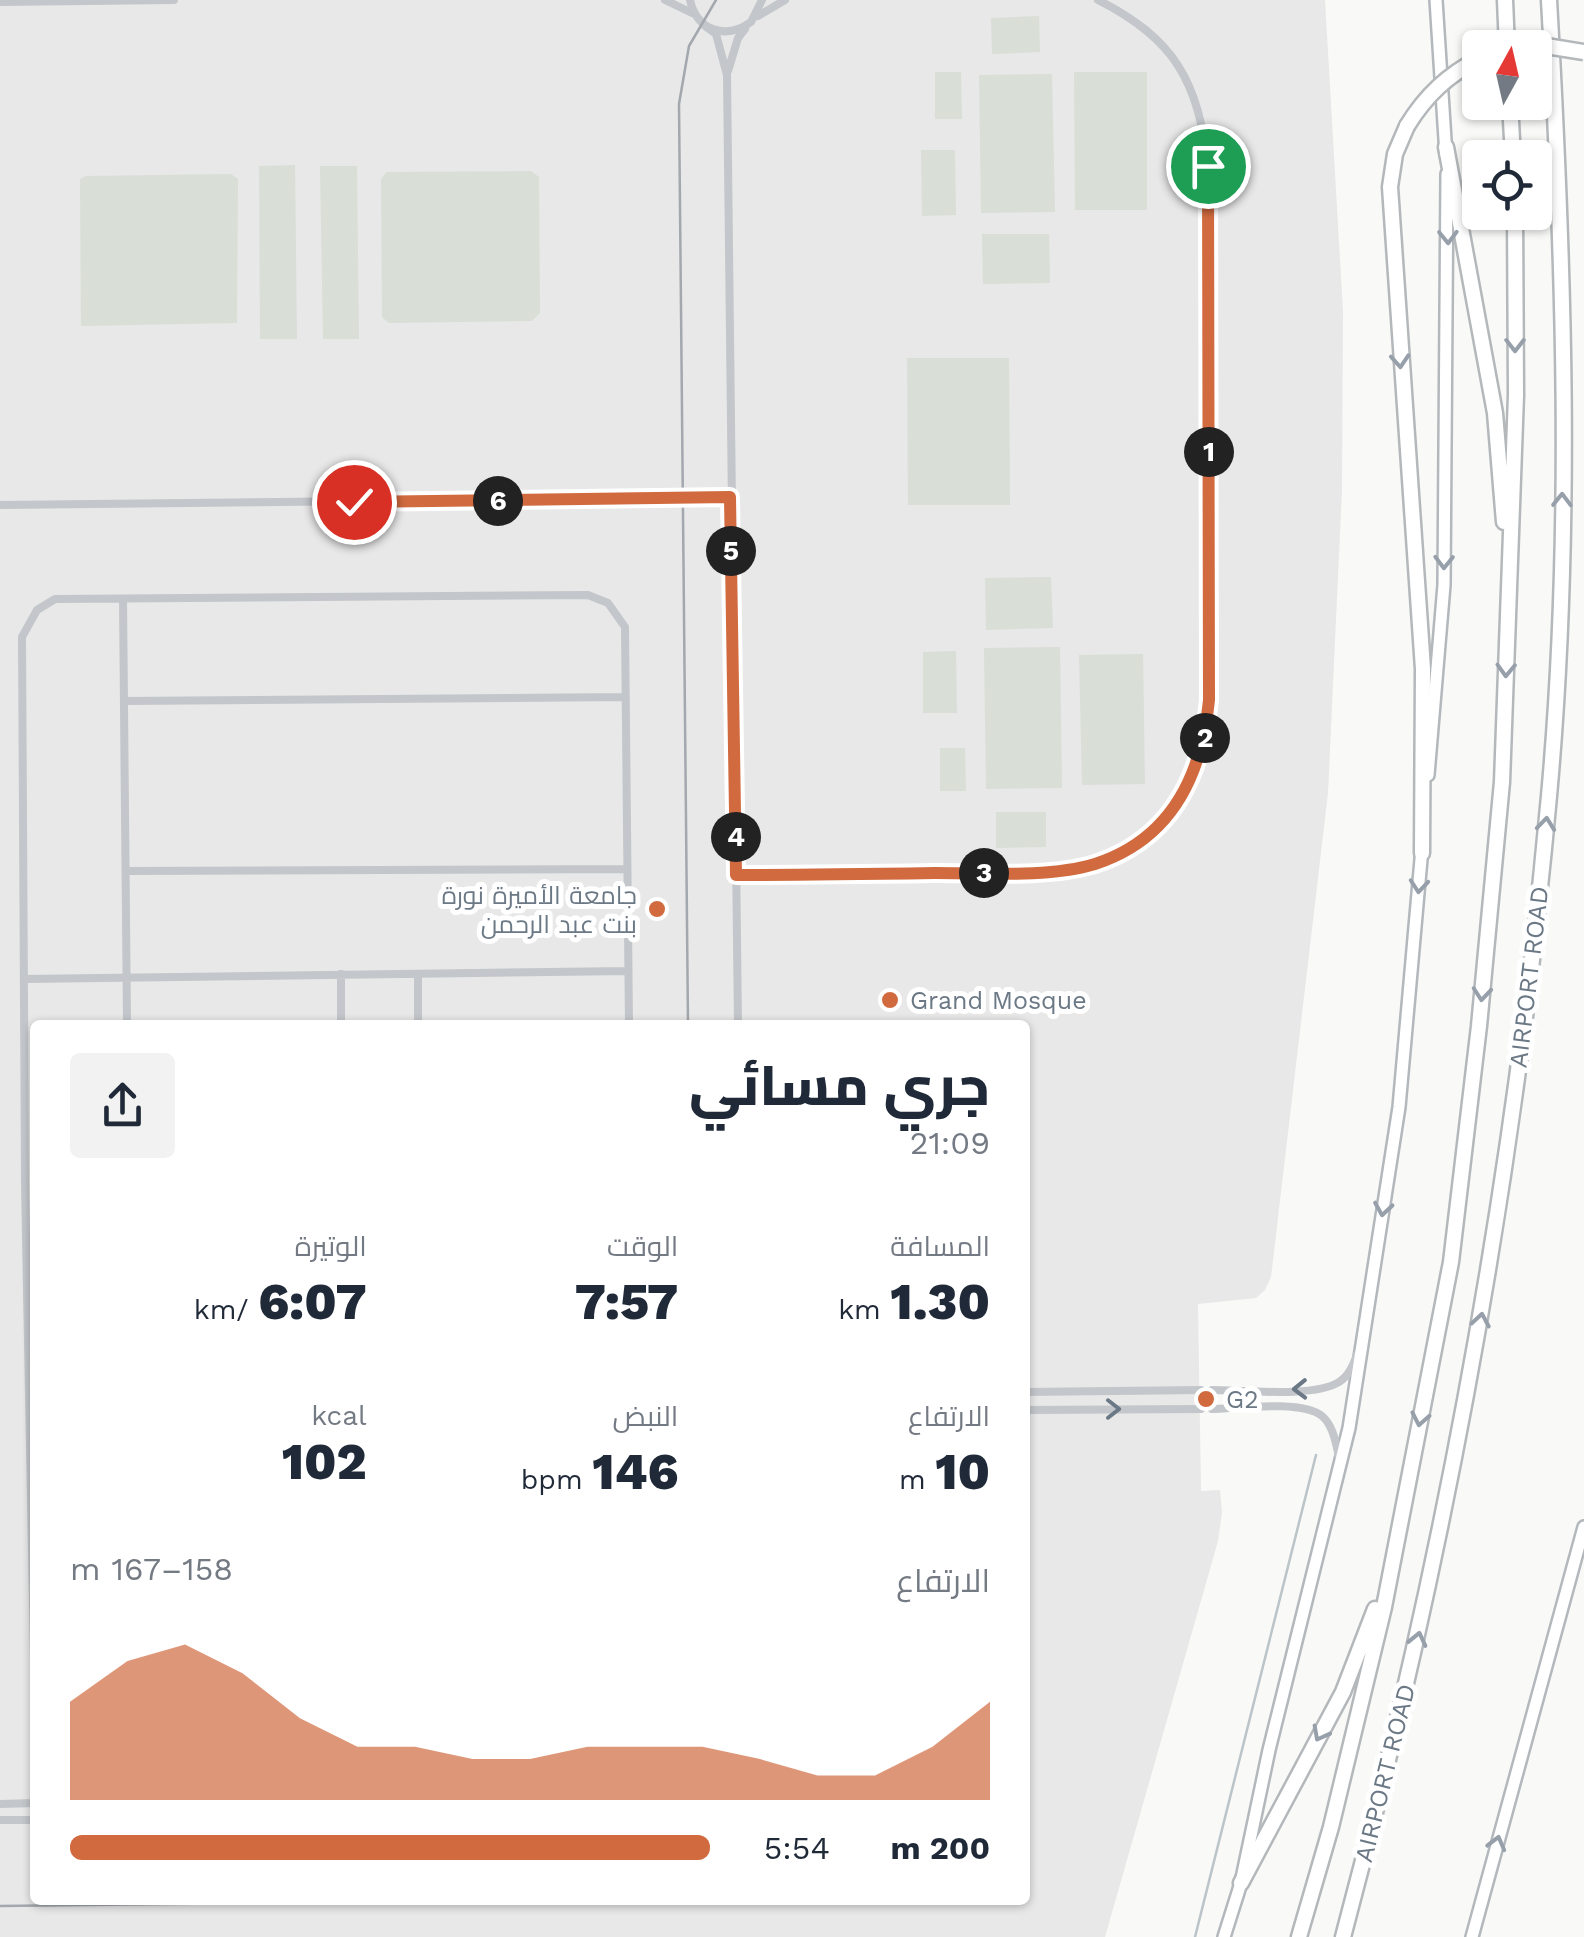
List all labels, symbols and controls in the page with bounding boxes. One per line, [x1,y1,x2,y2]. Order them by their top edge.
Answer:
north arrow [1462,30,1552,120]
map controls [1462,30,1552,230]
pin [1166,124,1251,209]
icon: arrive [1181,139,1236,194]
button: locate [1462,140,1552,230]
one-way arrow [1437,230,1458,246]
one-way arrow [1505,337,1526,353]
one-way arrow [1389,353,1410,369]
pin: 1 [1184,427,1234,477]
text: 1 [1203,435,1215,468]
pin [312,460,397,545]
icon: check [327,475,382,530]
pin: 6 [473,476,523,526]
text: 6 [489,484,507,517]
one-way arrow [1551,491,1572,507]
pin: 5 [706,526,756,576]
text: 5 [723,534,739,567]
one-way arrow [1433,556,1455,571]
one-way arrow [1495,662,1516,678]
pin: 2 [1180,713,1230,763]
text: 2 [1197,721,1213,754]
pin: 4 [711,812,761,862]
one-way arrow [1535,816,1556,832]
text: 4 [727,820,745,853]
pin: 3 [959,848,1009,898]
text: 3 [976,856,992,889]
one-way arrow [1408,878,1430,894]
place label: جامعة الأميرة نورة بنت عبد الرحمن [442,881,637,939]
street label: AIRPORT ROAD [1503,885,1555,1069]
marker: جامعة الأميرة نورة بنت عبد الرحمن [646,898,668,920]
place label: Grand Mosque [910,986,1087,1015]
one-way arrow [1471,986,1493,1002]
marker: Grand Mosque [879,989,901,1011]
button: share [70,1053,175,1158]
text: جري مسائي [689,1054,990,1118]
text: 21:09 [910,1124,990,1162]
one-way arrow [1374,1201,1395,1217]
text: الوتيرة [295,1230,367,1263]
text: الوقت [607,1230,678,1263]
text: المسافة [890,1230,990,1263]
text: 6:07 [258,1272,367,1331]
text: 7:57 [575,1272,678,1331]
text: 1.30 [890,1272,990,1331]
text: /km [194,1293,258,1326]
text: km [838,1293,890,1326]
one-way arrow [1470,1312,1491,1328]
one-way arrow [1291,1379,1307,1400]
place label: G2 [1226,1385,1259,1414]
marker: G2 [1195,1388,1217,1410]
one-way arrow [1106,1398,1122,1420]
text: kcal [311,1399,367,1432]
text: النبض [612,1400,678,1433]
text: الارتفاع [908,1400,990,1433]
one-way arrow [1411,1410,1432,1427]
text: 102 [282,1432,367,1491]
text: 146 [592,1442,678,1501]
text: 10 [935,1442,990,1501]
text: bpm [521,1463,592,1496]
text: m [899,1463,935,1496]
text: 158–167 m [70,1550,233,1588]
text: الارتفاع [896,1562,990,1600]
one-way arrow [1406,1631,1427,1648]
street label: AIRPORT ROAD [1349,1681,1421,1865]
one-way arrow [1313,1723,1332,1741]
text: 5:54 [764,1829,830,1867]
text: 200 m [890,1829,990,1867]
one-way arrow [1486,1835,1507,1852]

